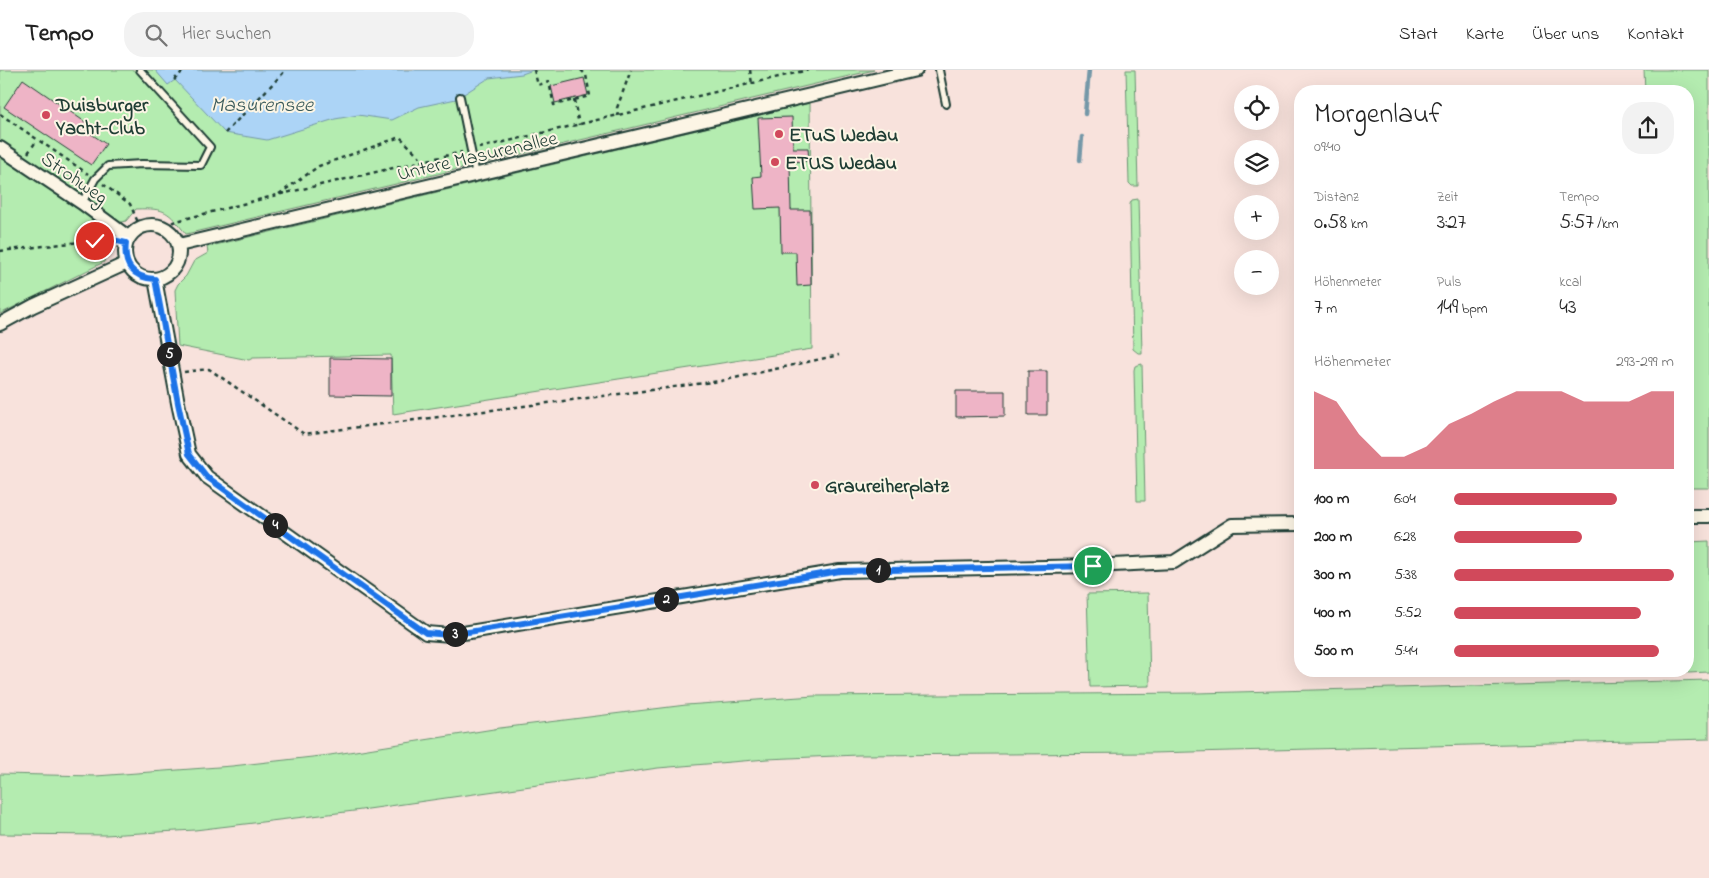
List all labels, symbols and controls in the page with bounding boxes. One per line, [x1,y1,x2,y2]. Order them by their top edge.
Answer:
search box [124,12,474,57]
text: Tempo [25,17,94,52]
icon: search [142,21,170,49]
text: Hier suchen [182,21,271,48]
text: Start [1399,22,1438,48]
text: Karte [1466,22,1504,48]
text: Über uns [1532,22,1599,48]
text: Kontakt [1627,22,1684,48]
map controls [1234,85,1279,295]
button: locate [1234,85,1279,130]
water label: Masurensee [211,91,315,121]
place label: Duisburger Yacht-Club [55,92,149,144]
text: Morgenlauf [1314,95,1442,136]
button: share [1622,102,1674,154]
marker: Duisburger Yacht-Club [40,109,52,121]
place label: ETuS Wedau [789,122,898,151]
street label: Untere Masurenallee [395,125,560,190]
marker: ETuS Wedau [773,128,785,140]
text: 09:40 [1314,135,1341,159]
button: layers [1234,140,1279,185]
street label: Strohweg [33,145,113,214]
place label: ETUS Wedau [785,150,897,179]
marker: ETUS Wedau [769,156,781,168]
text: Distanz [1314,187,1359,208]
text: Zeit [1437,187,1458,208]
text: Tempo [1559,187,1599,208]
button: + [1234,195,1279,240]
text: 0.58 [1314,208,1347,238]
text: 3:27 [1437,208,1466,238]
text: 5:57 [1559,208,1594,238]
text: km [1347,214,1368,235]
text: /km [1594,214,1619,235]
pin [74,220,116,262]
icon: check [81,227,109,255]
button: − [1234,250,1279,295]
text: Höhenmeter [1314,272,1381,293]
text: Puls [1437,272,1461,293]
text: kcal [1559,272,1582,293]
text: 7 [1314,293,1323,323]
text: 149 [1437,293,1458,323]
text: 43 [1559,293,1577,323]
text: m [1323,299,1337,320]
text: bpm [1458,299,1488,320]
pin: 5 [156,342,182,366]
text: 5 [165,344,174,365]
text: Höhenmeter [1314,350,1391,374]
text: 293–299 m [1616,350,1674,374]
place label: Graureiherplatz [825,473,949,502]
marker: Graureiherplatz [809,479,821,491]
text: 100 m [1314,487,1349,511]
text: 6:04 [1394,487,1416,511]
pin: 4 [262,512,288,538]
text: 4 [273,515,278,536]
text: 200 m [1314,525,1352,549]
text: 6:28 [1394,525,1416,549]
pin [1072,545,1114,587]
icon: arrive [1079,552,1107,580]
pin: 1 [866,558,890,582]
text: 1 [876,560,881,581]
text: 300 m [1314,563,1351,587]
text: 5:38 [1394,563,1417,587]
pin: 2 [654,586,678,612]
text: 2 [663,589,670,610]
text: 400 m [1314,601,1351,625]
text: 5:52 [1394,601,1422,625]
pin: 3 [442,622,468,646]
text: 3 [453,624,458,645]
text: 500 m [1314,639,1353,663]
text: 5:44 [1394,639,1418,663]

